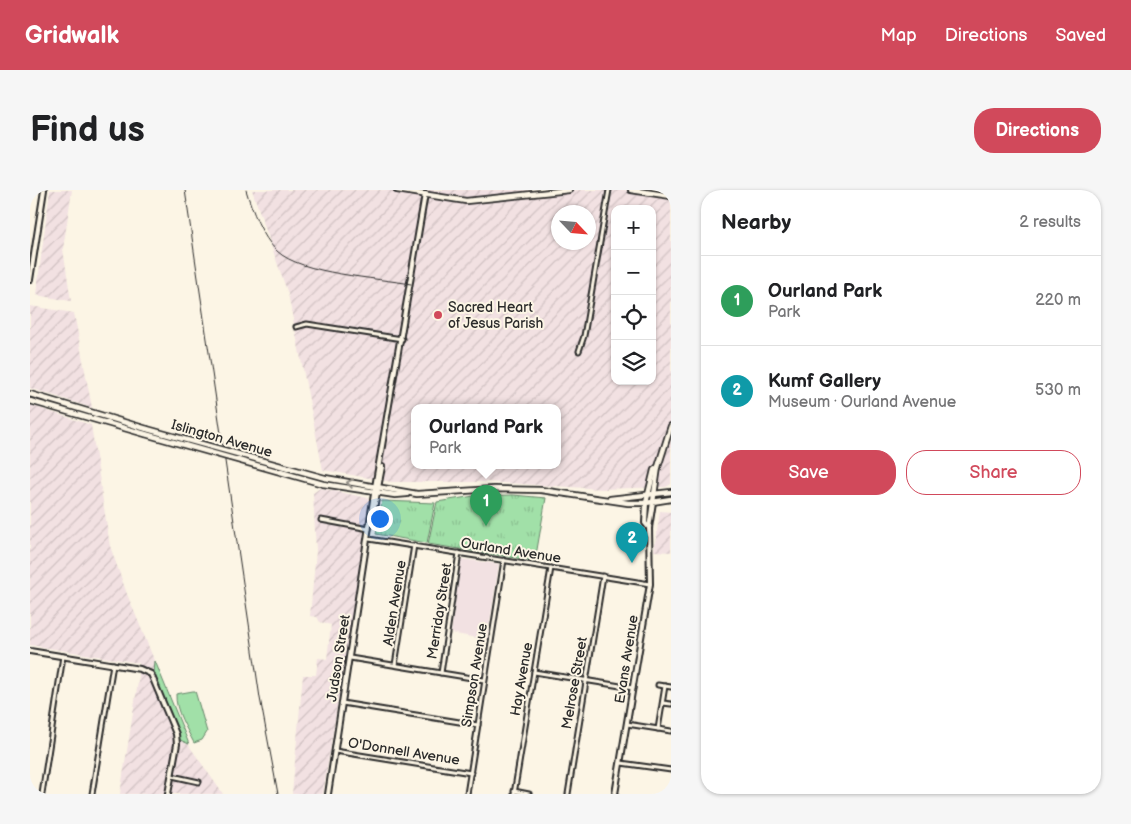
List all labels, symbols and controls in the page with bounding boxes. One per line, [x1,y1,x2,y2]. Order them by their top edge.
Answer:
text: Gridwalk [25,21,119,50]
text: Map [881,25,917,46]
text: Directions [945,25,1027,46]
text: Saved [1055,25,1106,46]
button: Directions [974,108,1101,153]
text: Find us [30,109,145,152]
north arrow [551,205,596,250]
map controls [611,205,656,385]
button: + [611,205,656,250]
text: Nearby [721,210,791,235]
text: 2 results [1019,213,1081,232]
button: − [611,250,656,295]
text: Ourland Park [768,280,882,303]
text: 1 [734,291,740,310]
text: 220 m [1035,291,1081,310]
button: locate [611,295,656,340]
place label: Sacred Heart of Jesus Parish [448,299,543,332]
text: Park [768,303,800,322]
marker: Sacred Heart of Jesus Parish [432,309,444,321]
button: layers [611,340,656,385]
text: Kumf Gallery [768,370,881,393]
text: 2 [732,381,742,400]
text: 530 m [1035,381,1081,400]
text: Museum · Ourland Avenue [768,393,956,412]
popup [411,404,561,469]
street label: Islington Avenue [169,416,274,461]
text: Ourland Park [429,416,543,439]
text: Park [429,439,461,458]
button: Save [721,450,896,495]
button: Share [906,450,1081,495]
one-way arrow [346,478,355,488]
pin: 1 [470,485,502,526]
your location [367,506,393,532]
pin: 2 [616,522,648,563]
street label: Ourland Avenue [460,534,562,567]
street label: Alden Avenue [379,559,410,647]
street label: Merriday Street [424,561,456,660]
street label: Judson Street [323,613,354,703]
street label: Evans Avenue [611,614,642,705]
street label: Simpson Avenue [458,622,491,728]
street label: Melrose Street [558,635,591,731]
street label: Hay Avenue [507,641,536,717]
street label: O'Donnell Avenue [347,734,461,769]

